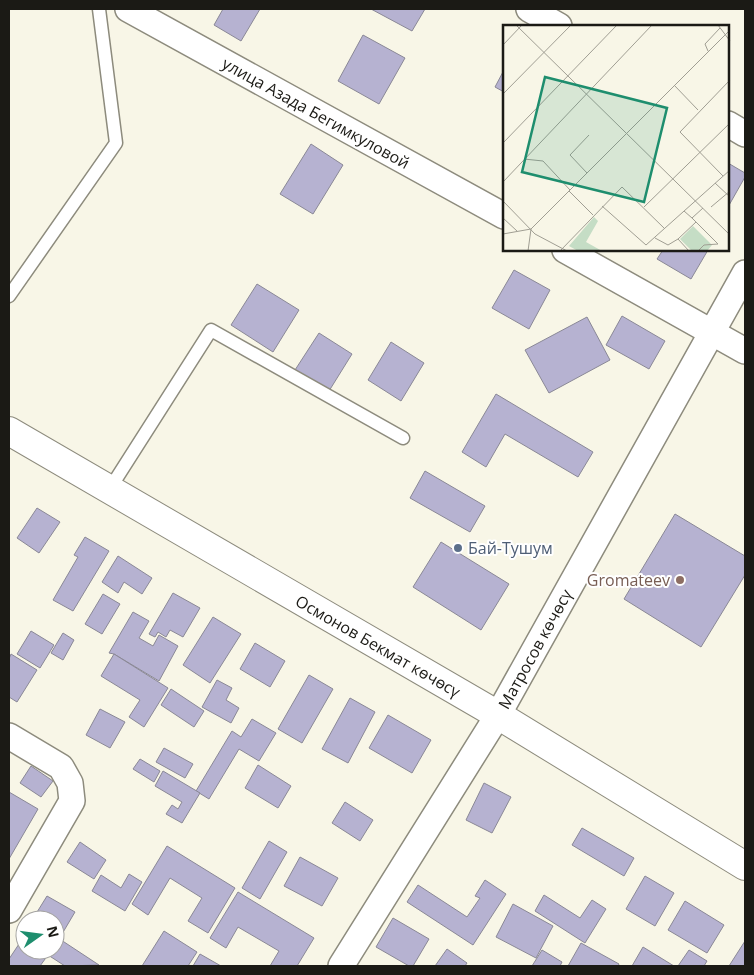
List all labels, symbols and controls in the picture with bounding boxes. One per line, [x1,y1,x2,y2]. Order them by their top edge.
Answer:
inset map [503,25,729,251]
street label: улица Азада Бегимкуловой [218,52,414,174]
place label: Бай-Тушум [468,537,553,559]
marker: Бай-Тушум [452,542,464,554]
place label: Gromateev [587,569,670,591]
marker: Gromateev [674,574,686,586]
street label: Матросов көчөсү [493,585,577,713]
street label: Осмонов Бекмат көчөсү [292,590,464,702]
north arrow [15,910,65,960]
text: N [43,924,64,940]

